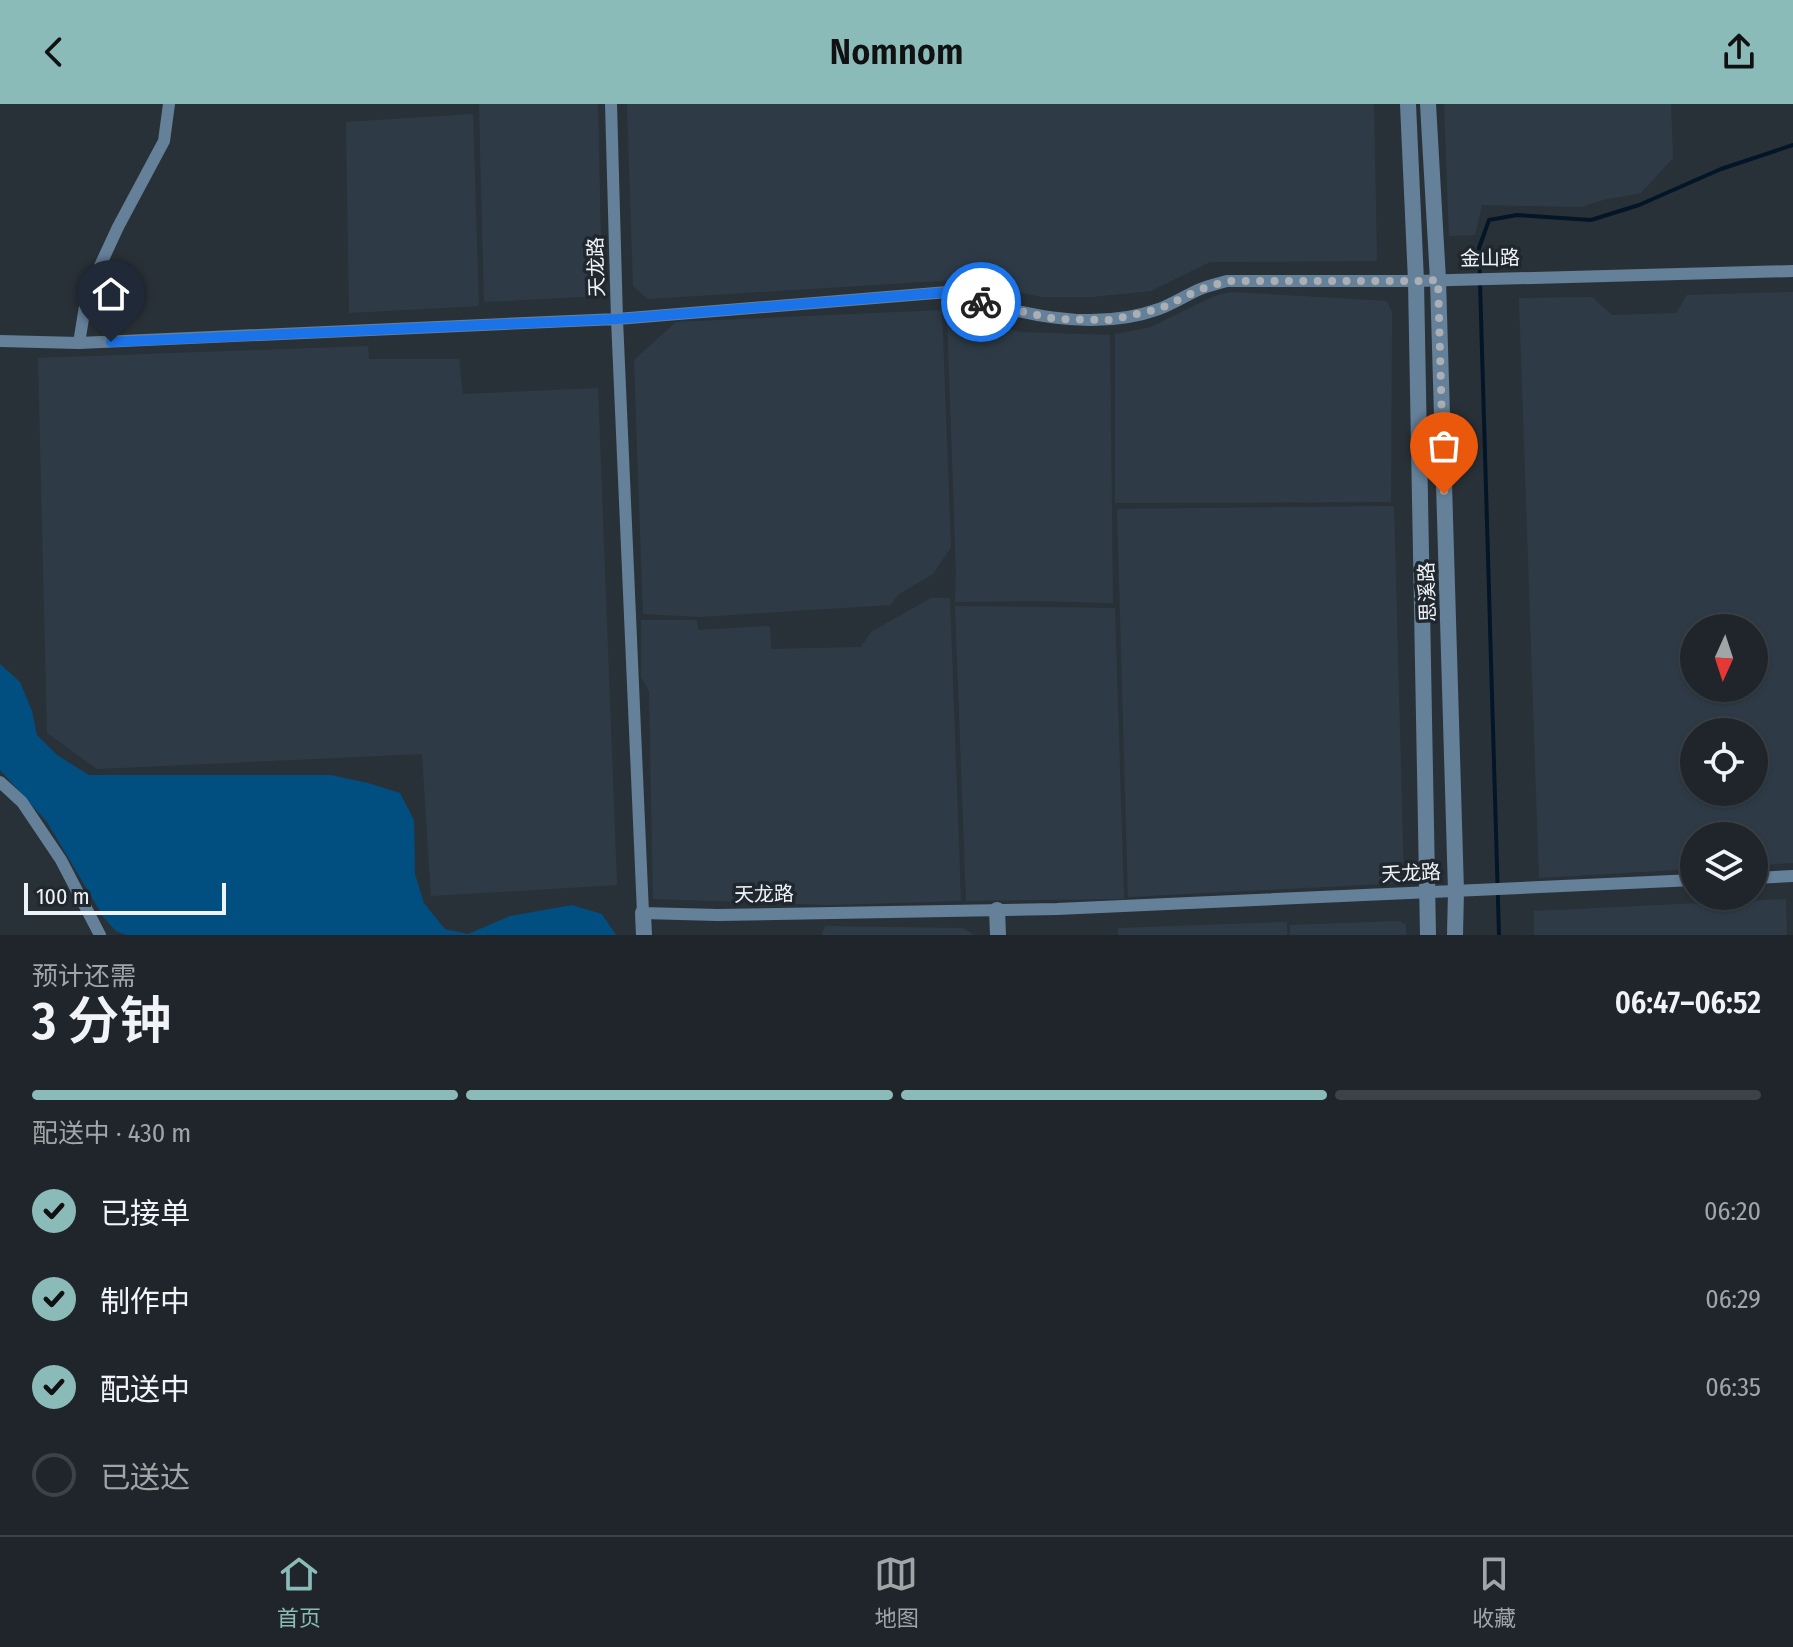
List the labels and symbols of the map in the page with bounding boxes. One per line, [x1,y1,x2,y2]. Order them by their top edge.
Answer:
street label: 天龙路 [583,237,609,297]
street label: 金山路 [1460,245,1520,271]
pin [77,260,145,342]
courier [941,262,1021,342]
pin [1410,412,1478,494]
street label: 思溪路 [1414,562,1440,622]
north arrow [1680,614,1768,702]
street label: 天龙路 [1380,859,1442,887]
scale bar [24,879,226,915]
street label: 天龙路 [734,881,794,907]

